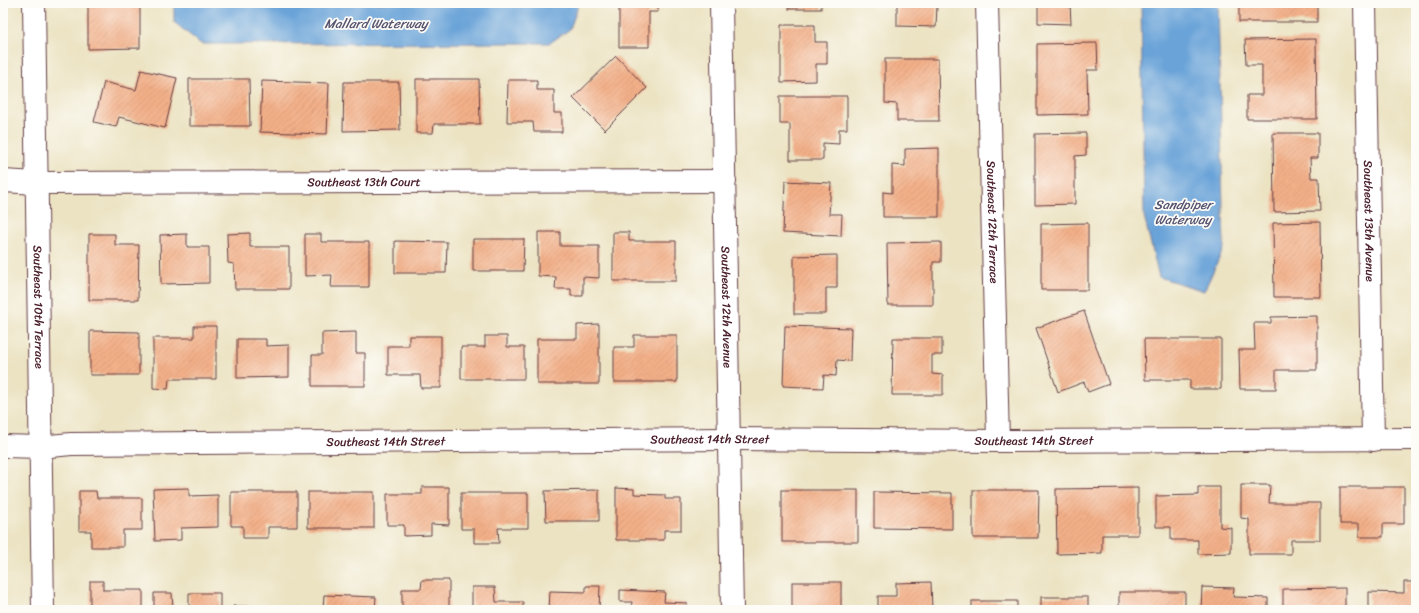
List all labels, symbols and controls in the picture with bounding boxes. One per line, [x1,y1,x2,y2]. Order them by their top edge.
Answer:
water label: Mallard Waterway [324,12,430,35]
street label: Southeast 12th Terrace [980,160,1005,284]
street label: Southeast 13th Avenue [1357,160,1381,282]
street label: Southeast 13th Court [307,171,421,193]
water label: Sandpiper Waterway [1154,193,1214,231]
street label: Southeast 10th Terrace [27,245,50,369]
street label: Southeast 12th Avenue [714,246,739,368]
street label: Southeast 14th Street [650,428,771,451]
street label: Southeast 14th Street [326,430,447,453]
street label: Southeast 14th Street [974,430,1095,452]

